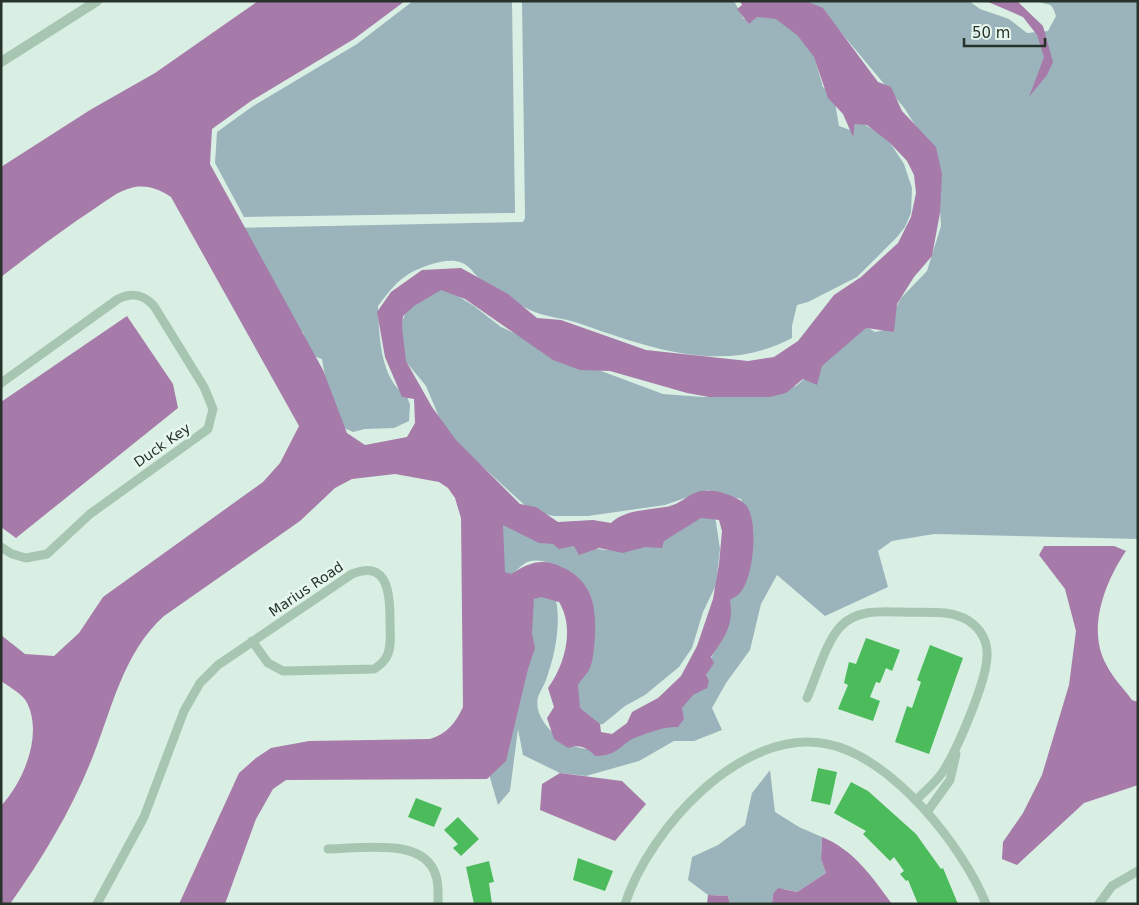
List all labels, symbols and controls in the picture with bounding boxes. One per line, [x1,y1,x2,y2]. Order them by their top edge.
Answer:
scale bar [964,15,1045,47]
text: 50 m [972,24,1010,42]
street label: Duck Key [131,420,193,470]
street label: Marius Road [266,558,346,620]

